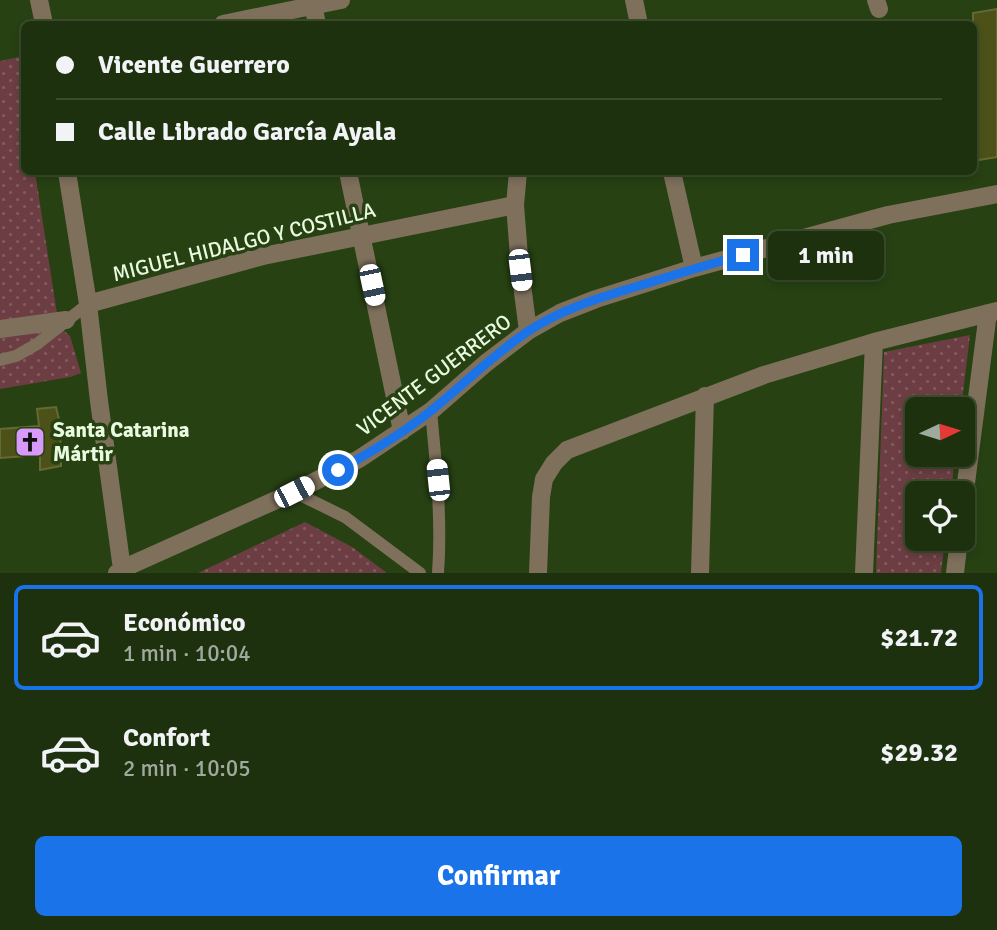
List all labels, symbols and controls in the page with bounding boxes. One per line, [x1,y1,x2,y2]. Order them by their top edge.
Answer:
text: Vicente Guerrero [98,49,290,81]
text: Calle Librado García Ayala [98,116,396,148]
street label: MIGUEL HIDALGO Y COSTILLA [110,197,378,287]
callout: 1 min [768,230,883,280]
route end [727,239,759,271]
text: 1 min [798,241,854,270]
car [508,248,533,292]
car [358,262,387,308]
street label: VICENTE GUERRERO [352,308,516,442]
north arrow [905,397,975,467]
map controls [905,397,975,551]
place label: Santa Catarina Mártir [53,417,190,467]
church icon: Santa Catarina Mártir [13,425,47,459]
route start [322,454,354,486]
car [426,458,451,502]
car [271,473,318,511]
button: locate [905,481,975,551]
icon: car [39,606,102,669]
text: Económico [123,607,246,639]
text: $21.72 [880,622,958,654]
text: 1 min · 10:04 [123,639,251,668]
icon: car [39,721,102,784]
text: Confort [123,722,210,754]
text: $29.32 [880,737,958,769]
text: 2 min · 10:05 [123,754,251,783]
button: Confirmar [35,836,962,916]

